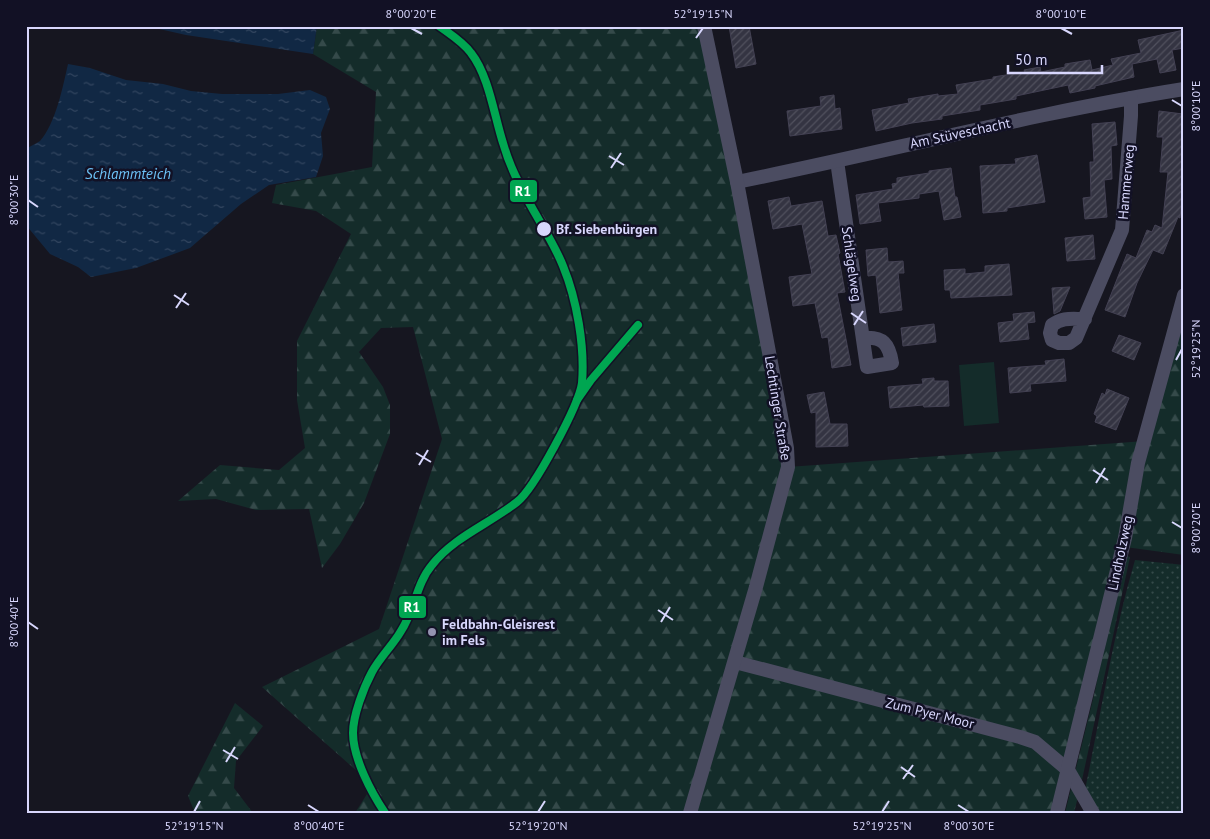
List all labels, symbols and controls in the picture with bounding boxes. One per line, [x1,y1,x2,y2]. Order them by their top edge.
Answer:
text: 8°00'20"E [386,6,436,21]
text: 52°19'15"N [673,6,733,21]
text: 8°00'10"E [1036,6,1086,21]
scale bar [1008,42,1101,74]
text: 50 m [1015,50,1048,69]
text: 8°00'10"E [1188,81,1203,131]
street label: Am Stüveschacht [908,114,1012,152]
street label: Hammerweg [1114,144,1138,220]
water label: Schlammteich [85,164,171,183]
text: 8°00'30"E [6,175,21,225]
line badge: R1 [509,179,538,203]
text: R1 [515,182,531,200]
marker: Bf. Siebenbürgen [535,220,553,238]
place label: Bf. Siebenbürgen [556,220,657,238]
street label: Schlägelweg [838,225,866,303]
text: 52°19'25"N [1188,319,1203,379]
street label: Lechtinger Straße [761,354,795,462]
text: 8°00'20"E [1188,503,1203,553]
street label: Lindholzweg [1103,514,1137,592]
line badge: R1 [398,595,427,619]
text: 8°00'40"E [6,597,21,647]
text: R1 [404,598,420,616]
place label: Feldbahn-Gleisrest im Fels [442,615,555,649]
marker: Feldbahn-Gleisrest im Fels [426,626,438,638]
street label: Zum Pyer Moor [884,693,976,733]
text: 52°19'15"N [164,818,224,833]
text: 8°00'40"E [294,818,344,833]
text: 52°19'20"N [508,818,568,833]
text: 52°19'25"N [852,818,912,833]
text: 8°00'30"E [944,818,994,833]

